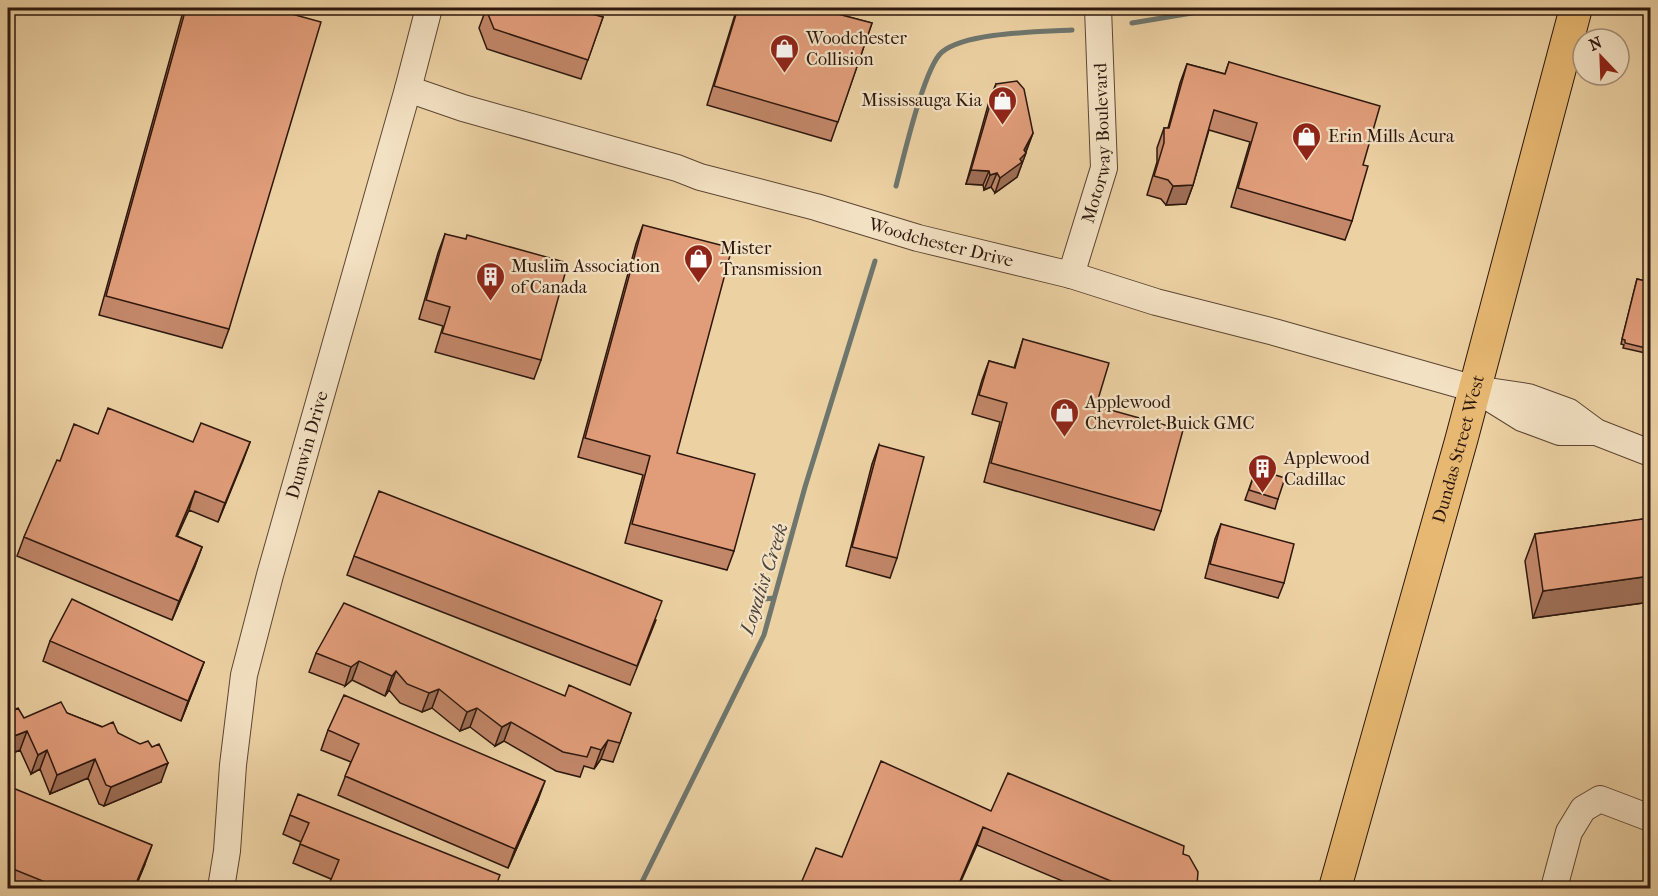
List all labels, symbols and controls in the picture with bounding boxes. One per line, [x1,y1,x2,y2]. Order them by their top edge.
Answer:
north arrow [1571,27,1631,87]
place label: Woodchester Collision [805,28,907,70]
shop icon: Woodchester Collision [769,32,801,74]
text: N [1586,32,1605,55]
street label: Motorway Boulevard [1077,62,1116,226]
shop icon: Mississauga Kia [987,84,1019,126]
place label: Mississauga Kia [861,90,983,111]
shop icon: Erin Mills Acura [1291,120,1323,162]
place label: Erin Mills Acura [1328,126,1455,147]
street label: Woodchester Drive [865,213,1016,271]
place label: Mister Transmission [720,238,823,280]
shop icon: Mister Transmission [683,242,715,284]
place label: Muslim Association of Canada [511,256,660,298]
building icon: Muslim Association of Canada [474,260,506,302]
street label: Dundas Street West [1428,372,1489,526]
street label: Dunwin Drive [282,388,332,501]
place label: Applewood Chevrolet Buick GMC [1084,392,1255,434]
shop icon: Applewood Chevrolet Buick GMC [1048,396,1080,438]
place label: Applewood Cadillac [1283,448,1370,490]
building icon: Applewood Cadillac [1247,452,1279,494]
water label: Loyalist Creek [735,520,793,640]

